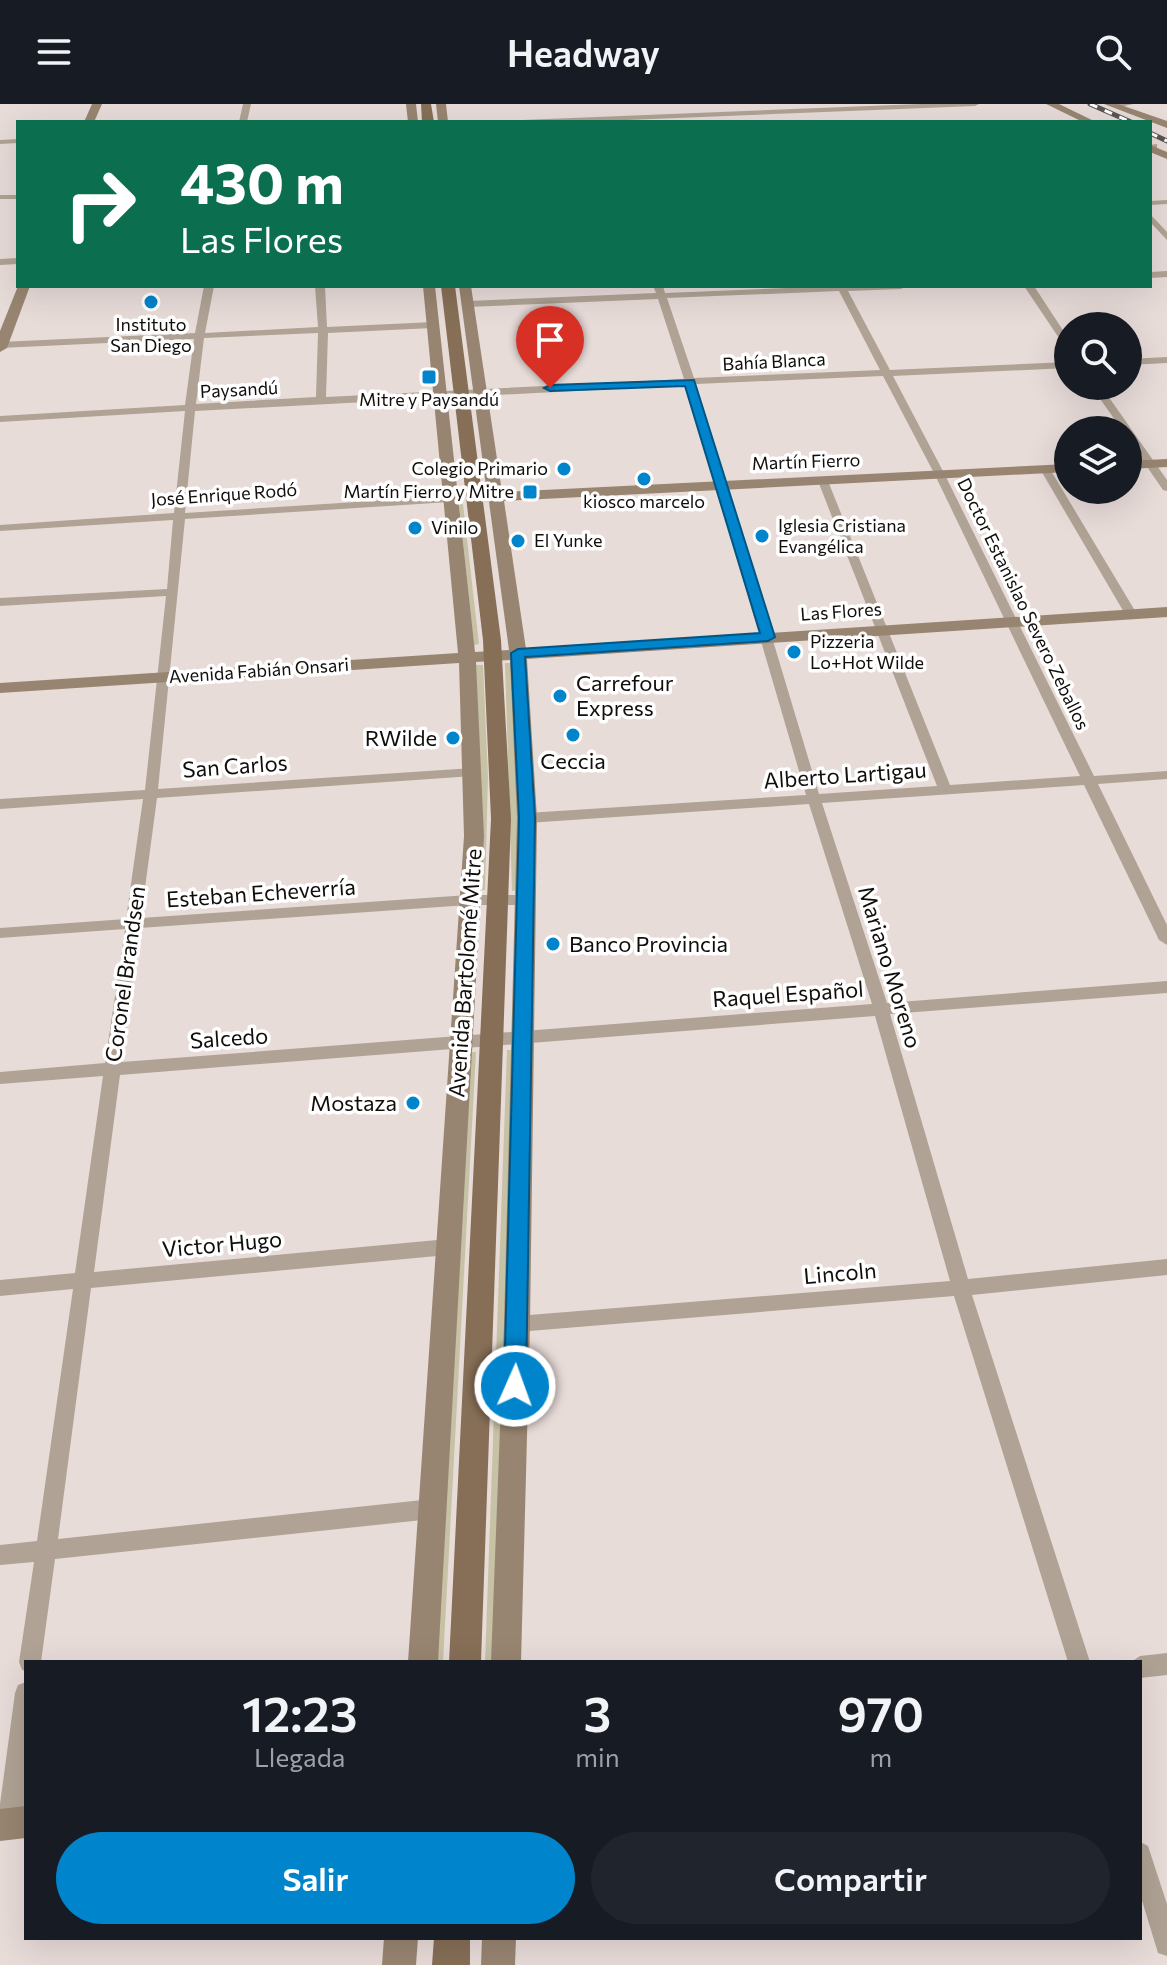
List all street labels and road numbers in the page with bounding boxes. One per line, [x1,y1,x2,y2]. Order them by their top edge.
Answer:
street label: Bahía Blanca [722,347,826,375]
street label: Paysandú [199,376,279,402]
street label: Martín Fierro [751,448,861,474]
street label: Doctor Estanislao Severo Zeballos [953,474,1095,733]
street label: José Enrique Rodó [150,478,298,510]
street label: Las Flores [799,597,882,625]
street label: Avenida Fabián Onsari [168,653,350,687]
street label: San Carlos [182,748,288,783]
street label: Alberto Lartigau [762,755,927,794]
street label: Avenida Bartolomé Mitre [442,848,487,1098]
street label: Esteban Echeverría [165,872,357,913]
street label: Mariano Moreno [853,882,928,1051]
street label: Coronel Brandsen [99,884,150,1064]
street label: Raquel Español [711,975,865,1012]
street label: Salcedo [189,1021,269,1054]
street label: Victor Hugo [161,1225,283,1262]
street label: Lincoln [802,1256,878,1289]

